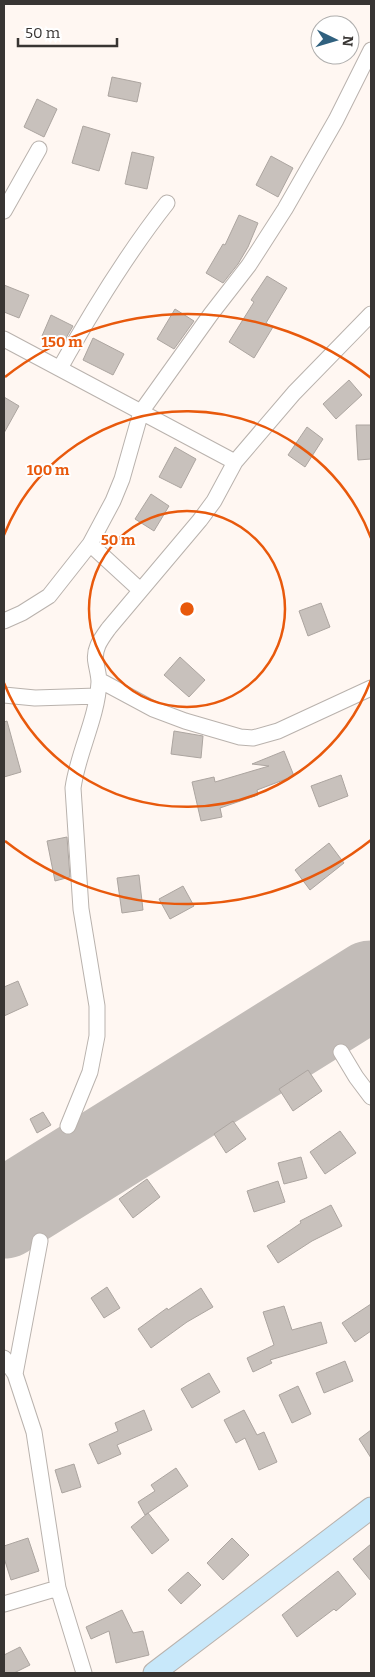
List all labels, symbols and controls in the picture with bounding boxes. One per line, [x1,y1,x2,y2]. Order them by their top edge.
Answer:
scale bar [18,15,116,47]
north arrow [310,15,360,65]
text: 50 m [25,24,61,42]
text: N [338,35,356,47]
text: 150 m [41,333,83,351]
text: 100 m [27,461,70,479]
text: 50 m [101,531,136,549]
centre of rings [178,600,196,618]

